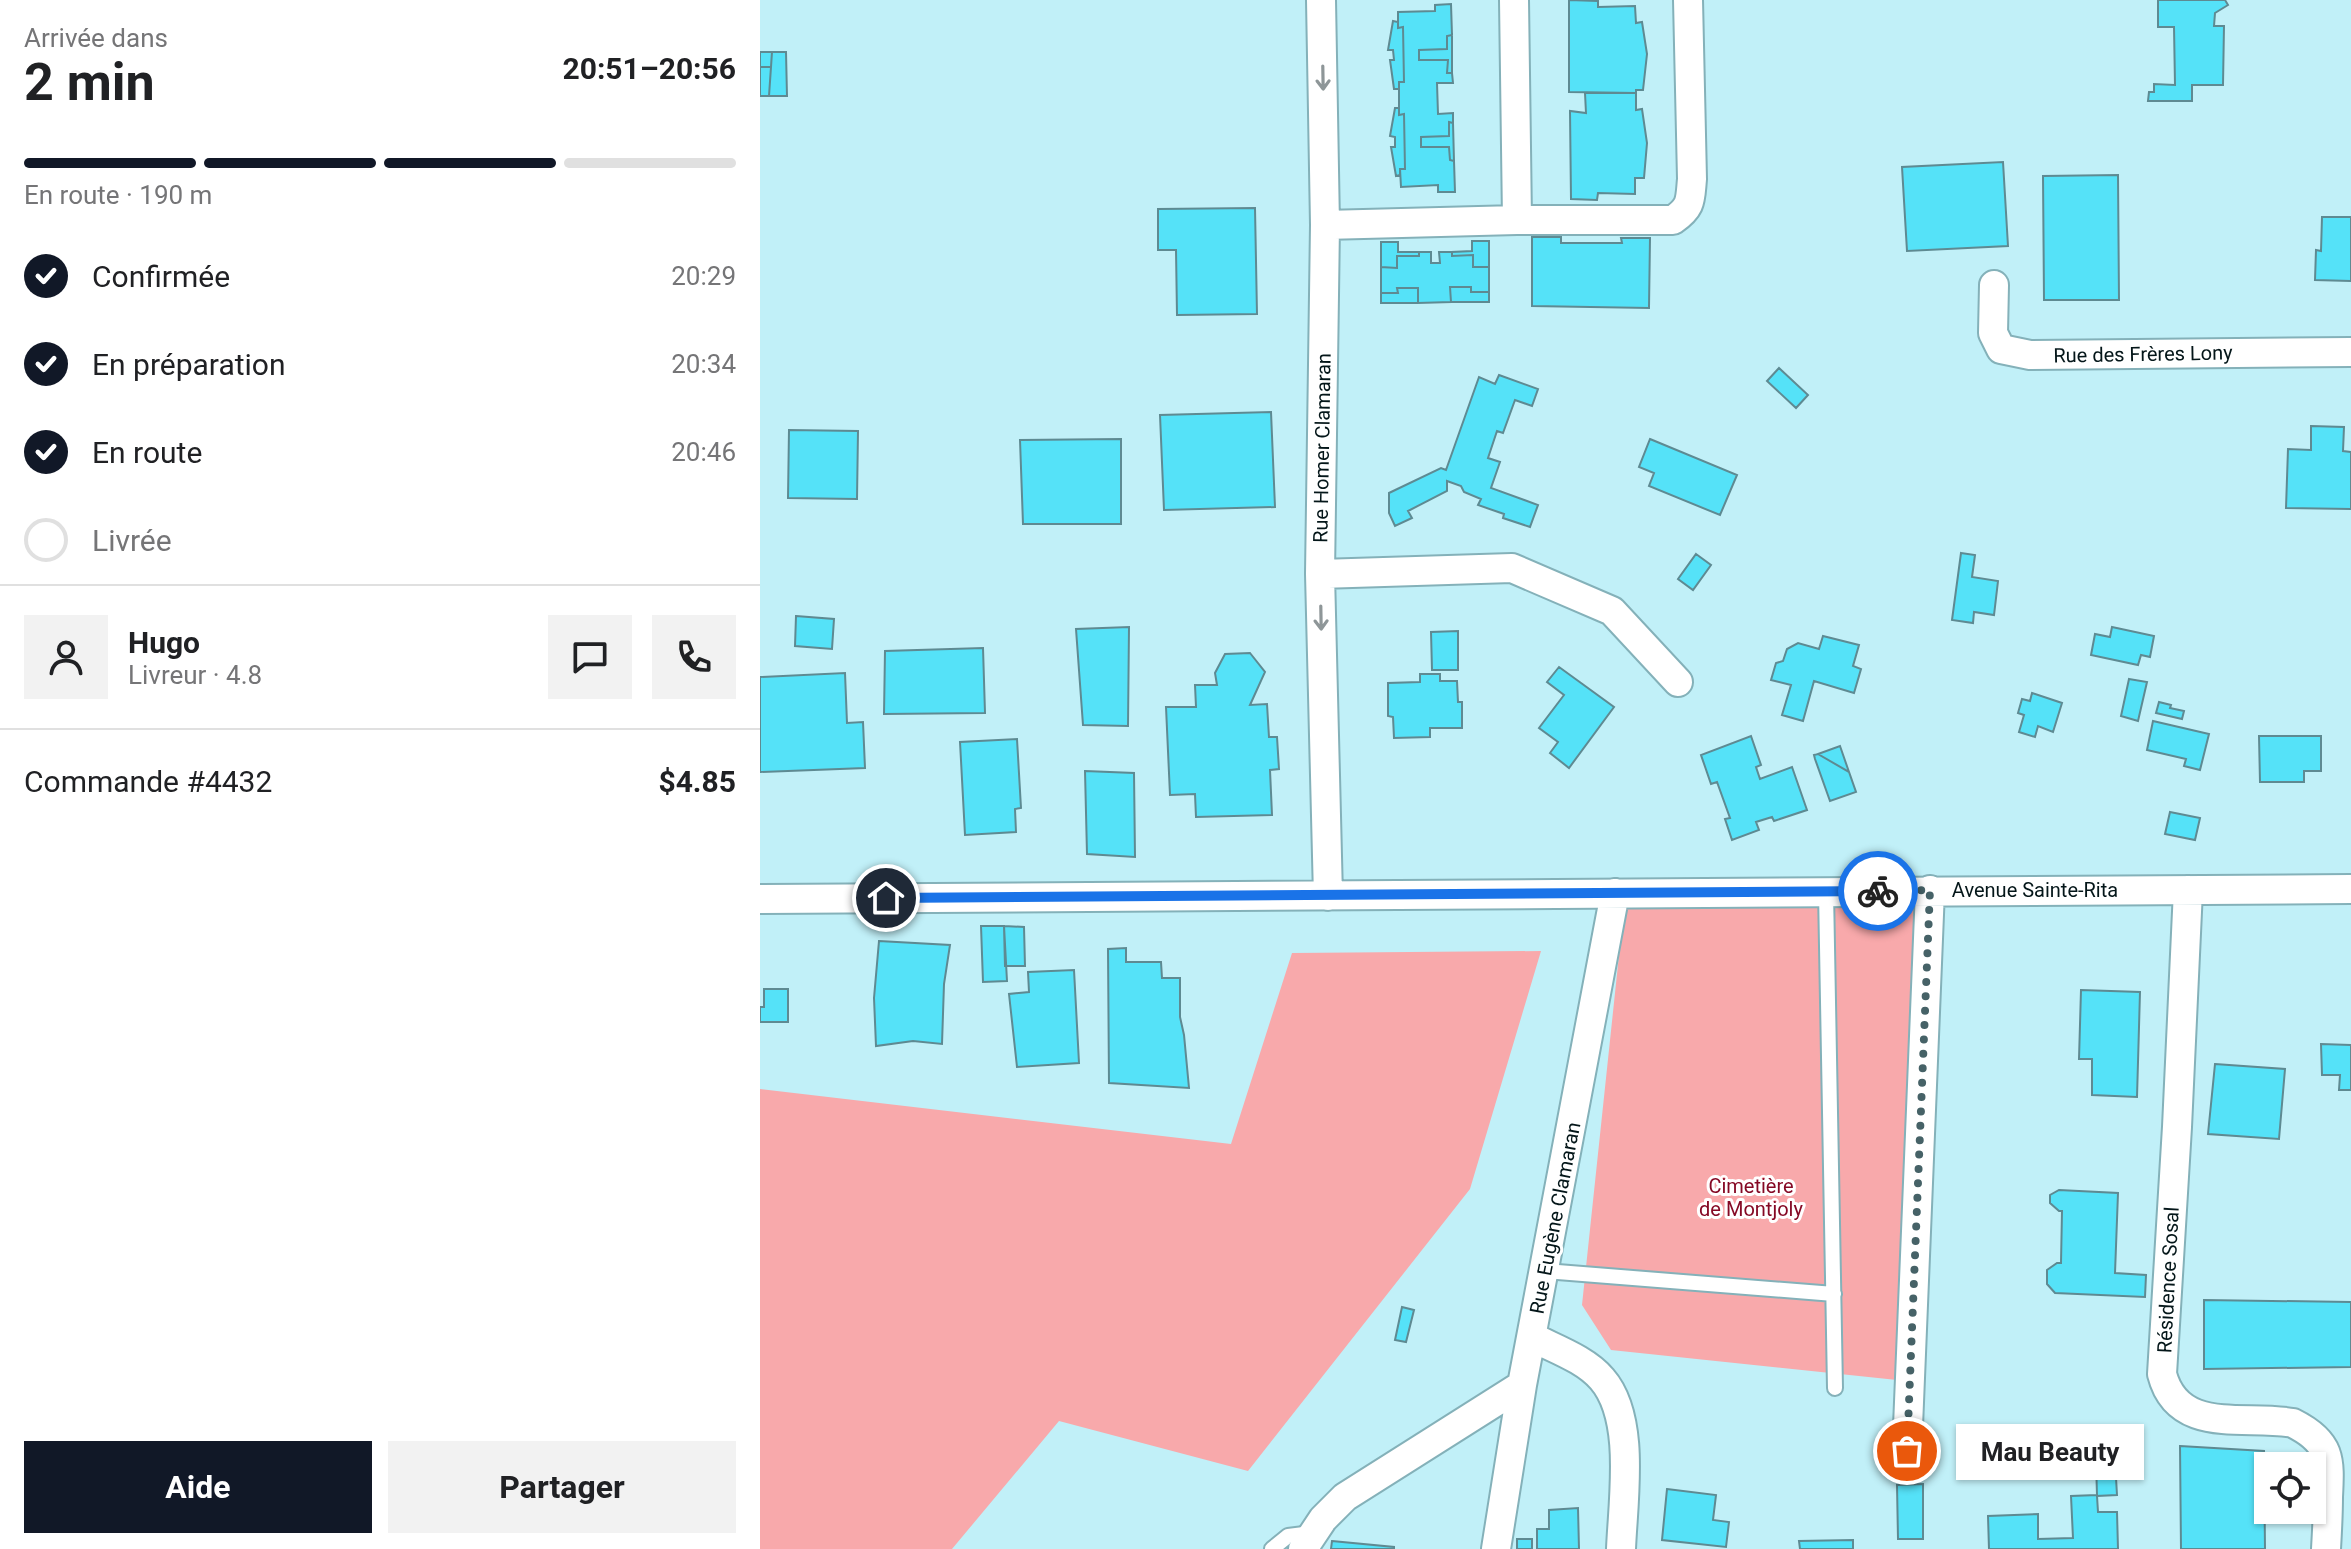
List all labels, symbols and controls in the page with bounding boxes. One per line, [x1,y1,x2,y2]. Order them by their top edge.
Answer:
text: Arrivée dans [24,23,168,53]
text: 20:51–20:56 [562,51,736,86]
text: 2 min [24,52,155,113]
one-way arrow [1315,64,1330,91]
text: En route · 190 m [24,180,212,210]
icon: check [24,254,68,298]
text: Confirmée [92,259,230,294]
text: 20:29 [671,261,736,291]
street label: Rue des Frères Lony [2053,340,2233,368]
icon: check [24,342,68,386]
text: En préparation [92,347,286,382]
text: 20:34 [671,349,736,379]
street label: Rue Homer Clamaran [1308,353,1336,543]
icon: check [24,430,68,474]
text: En route [92,435,202,470]
text: 20:46 [671,437,736,467]
text: Livrée [92,523,172,558]
one-way arrow [1313,604,1329,631]
button: person [24,615,108,699]
button: chat [548,615,632,699]
button: phone [652,615,736,699]
text: Hugo [128,625,200,660]
text: Livreur · 4.8 [128,660,262,690]
text: Commande #4432 [24,764,272,799]
text: $4.85 [658,764,736,799]
courier [1838,851,1918,931]
pin [852,864,920,932]
icon: bike [1856,869,1900,913]
icon: home [864,876,908,920]
street label: Avenue Sainte-Rita [1952,878,2118,902]
street label: Rue Eugène Clamaran [1525,1120,1585,1316]
park label: Cimetière de Montjoly [1699,1174,1803,1221]
street label: Résidence Sosal [2152,1206,2184,1354]
pin [1873,1417,1941,1485]
callout: Mau Beauty [1955,1423,2143,1479]
icon: bag [1885,1429,1929,1473]
text: Mau Beauty [1981,1437,2119,1467]
button: Aide [24,1441,372,1533]
button: Partager [388,1441,736,1533]
map controls [2254,1452,2326,1524]
button: locate [2254,1452,2326,1524]

